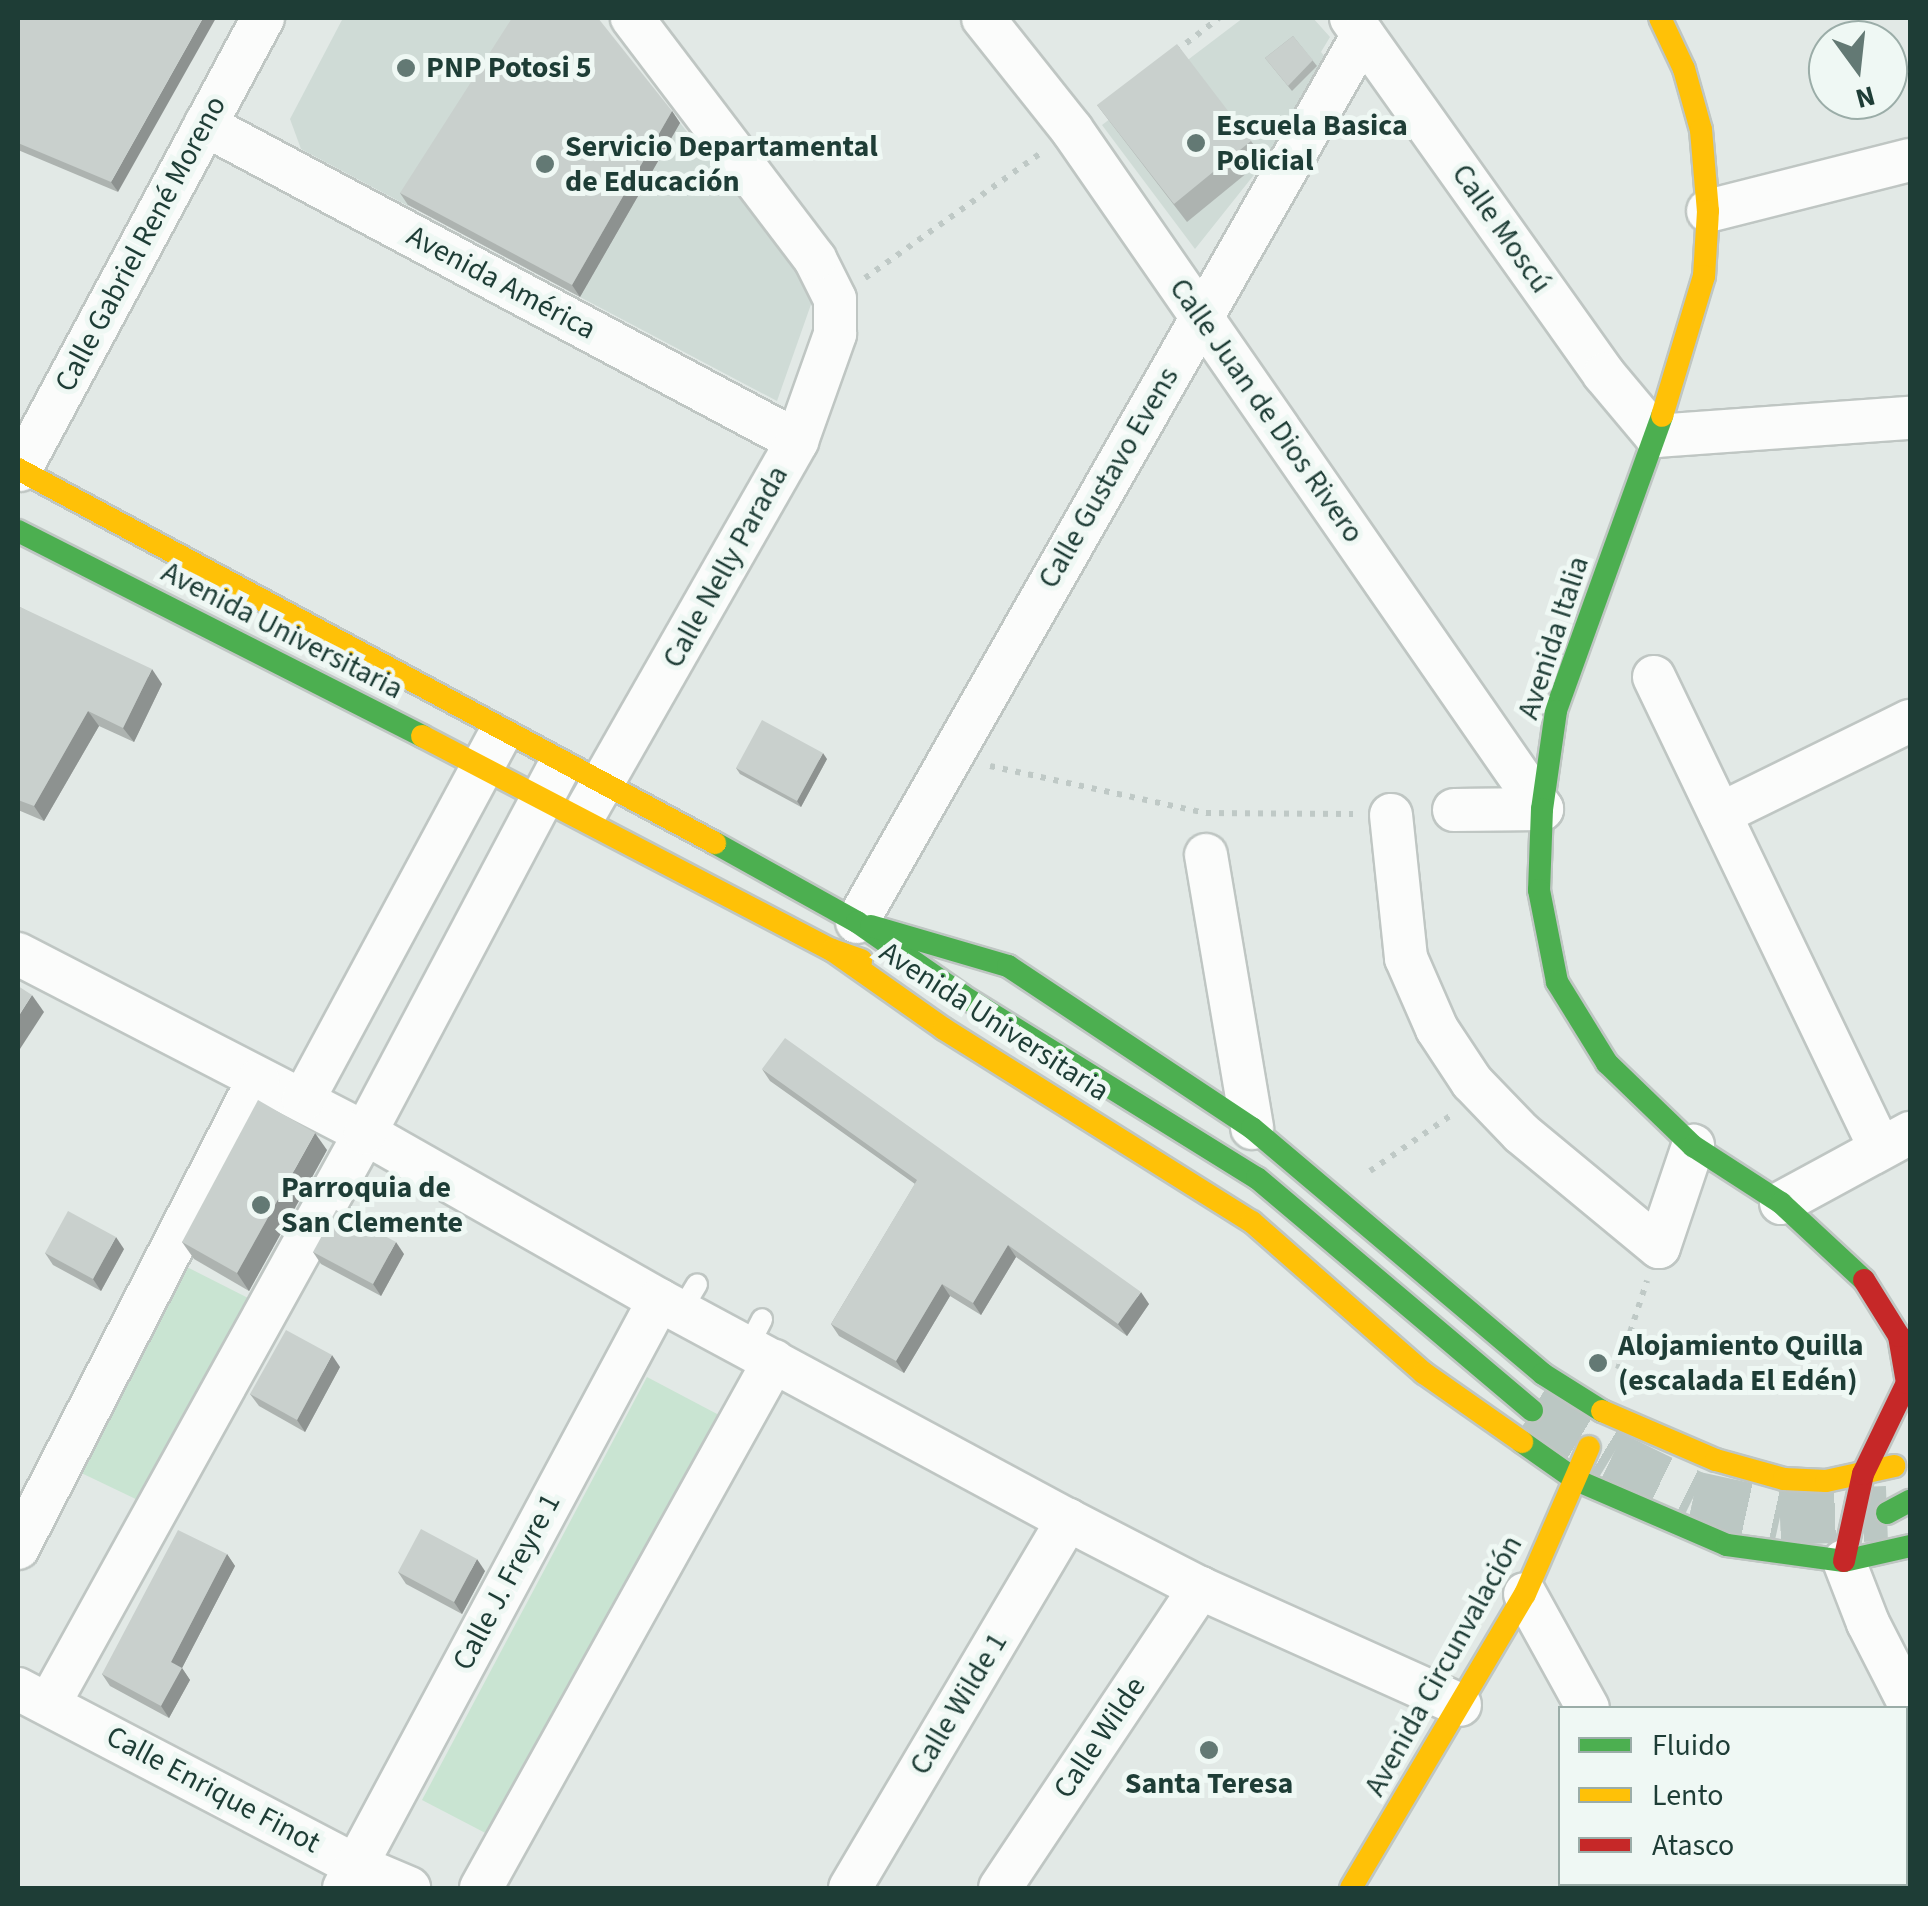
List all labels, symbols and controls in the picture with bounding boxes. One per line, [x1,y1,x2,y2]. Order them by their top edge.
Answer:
north arrow [1808,20,1908,120]
place label: PNP Potosi 5 [426,50,592,86]
marker: PNP Potosi 5 [395,57,417,79]
text: N [1851,75,1879,119]
street label: Calle Gabriel René Moreno [48,90,234,398]
place label: Escuela Basica Policial [1216,108,1408,178]
place label: Servicio Departamental de Educación [565,129,878,200]
marker: Escuela Basica Policial [1185,132,1207,154]
marker: Servicio Departamental de Educación [534,153,556,175]
street label: Calle Moscú [1444,158,1558,300]
street label: Avenida América [400,218,602,348]
street label: Calle Juan de Dios Rivero [1161,272,1371,550]
street label: Calle Gustavo Evens [1031,361,1187,595]
street label: Calle Nelly Parada [656,460,796,674]
street label: Avenida Italia [1511,552,1597,724]
street label: Avenida Universitaria [155,555,409,707]
street label: Avenida Universitaria [873,934,1115,1110]
place label: Parroquia de San Clemente [281,1170,463,1240]
marker: Parroquia de San Clemente [250,1194,272,1216]
place label: Alojamiento Quilla (escalada El Edén) [1618,1328,1864,1398]
marker: Alojamiento Quilla (escalada El Edén) [1587,1352,1609,1374]
street label: Calle J. Freyre 1 [445,1488,569,1676]
street label: Avenida Circunvalación [1357,1529,1531,1803]
street label: Calle Wilde 1 [903,1626,1015,1782]
street label: Calle Wilde [1046,1670,1154,1806]
legend [1558,1706,1908,1886]
street label: Calle Enrique Finot [100,1719,326,1861]
text: Fluido [1652,1724,1731,1767]
marker: Santa Teresa [1198,1739,1220,1761]
place label: Santa Teresa [1125,1766,1293,1802]
text: Lento [1652,1774,1724,1817]
text: Atasco [1652,1824,1734,1867]

